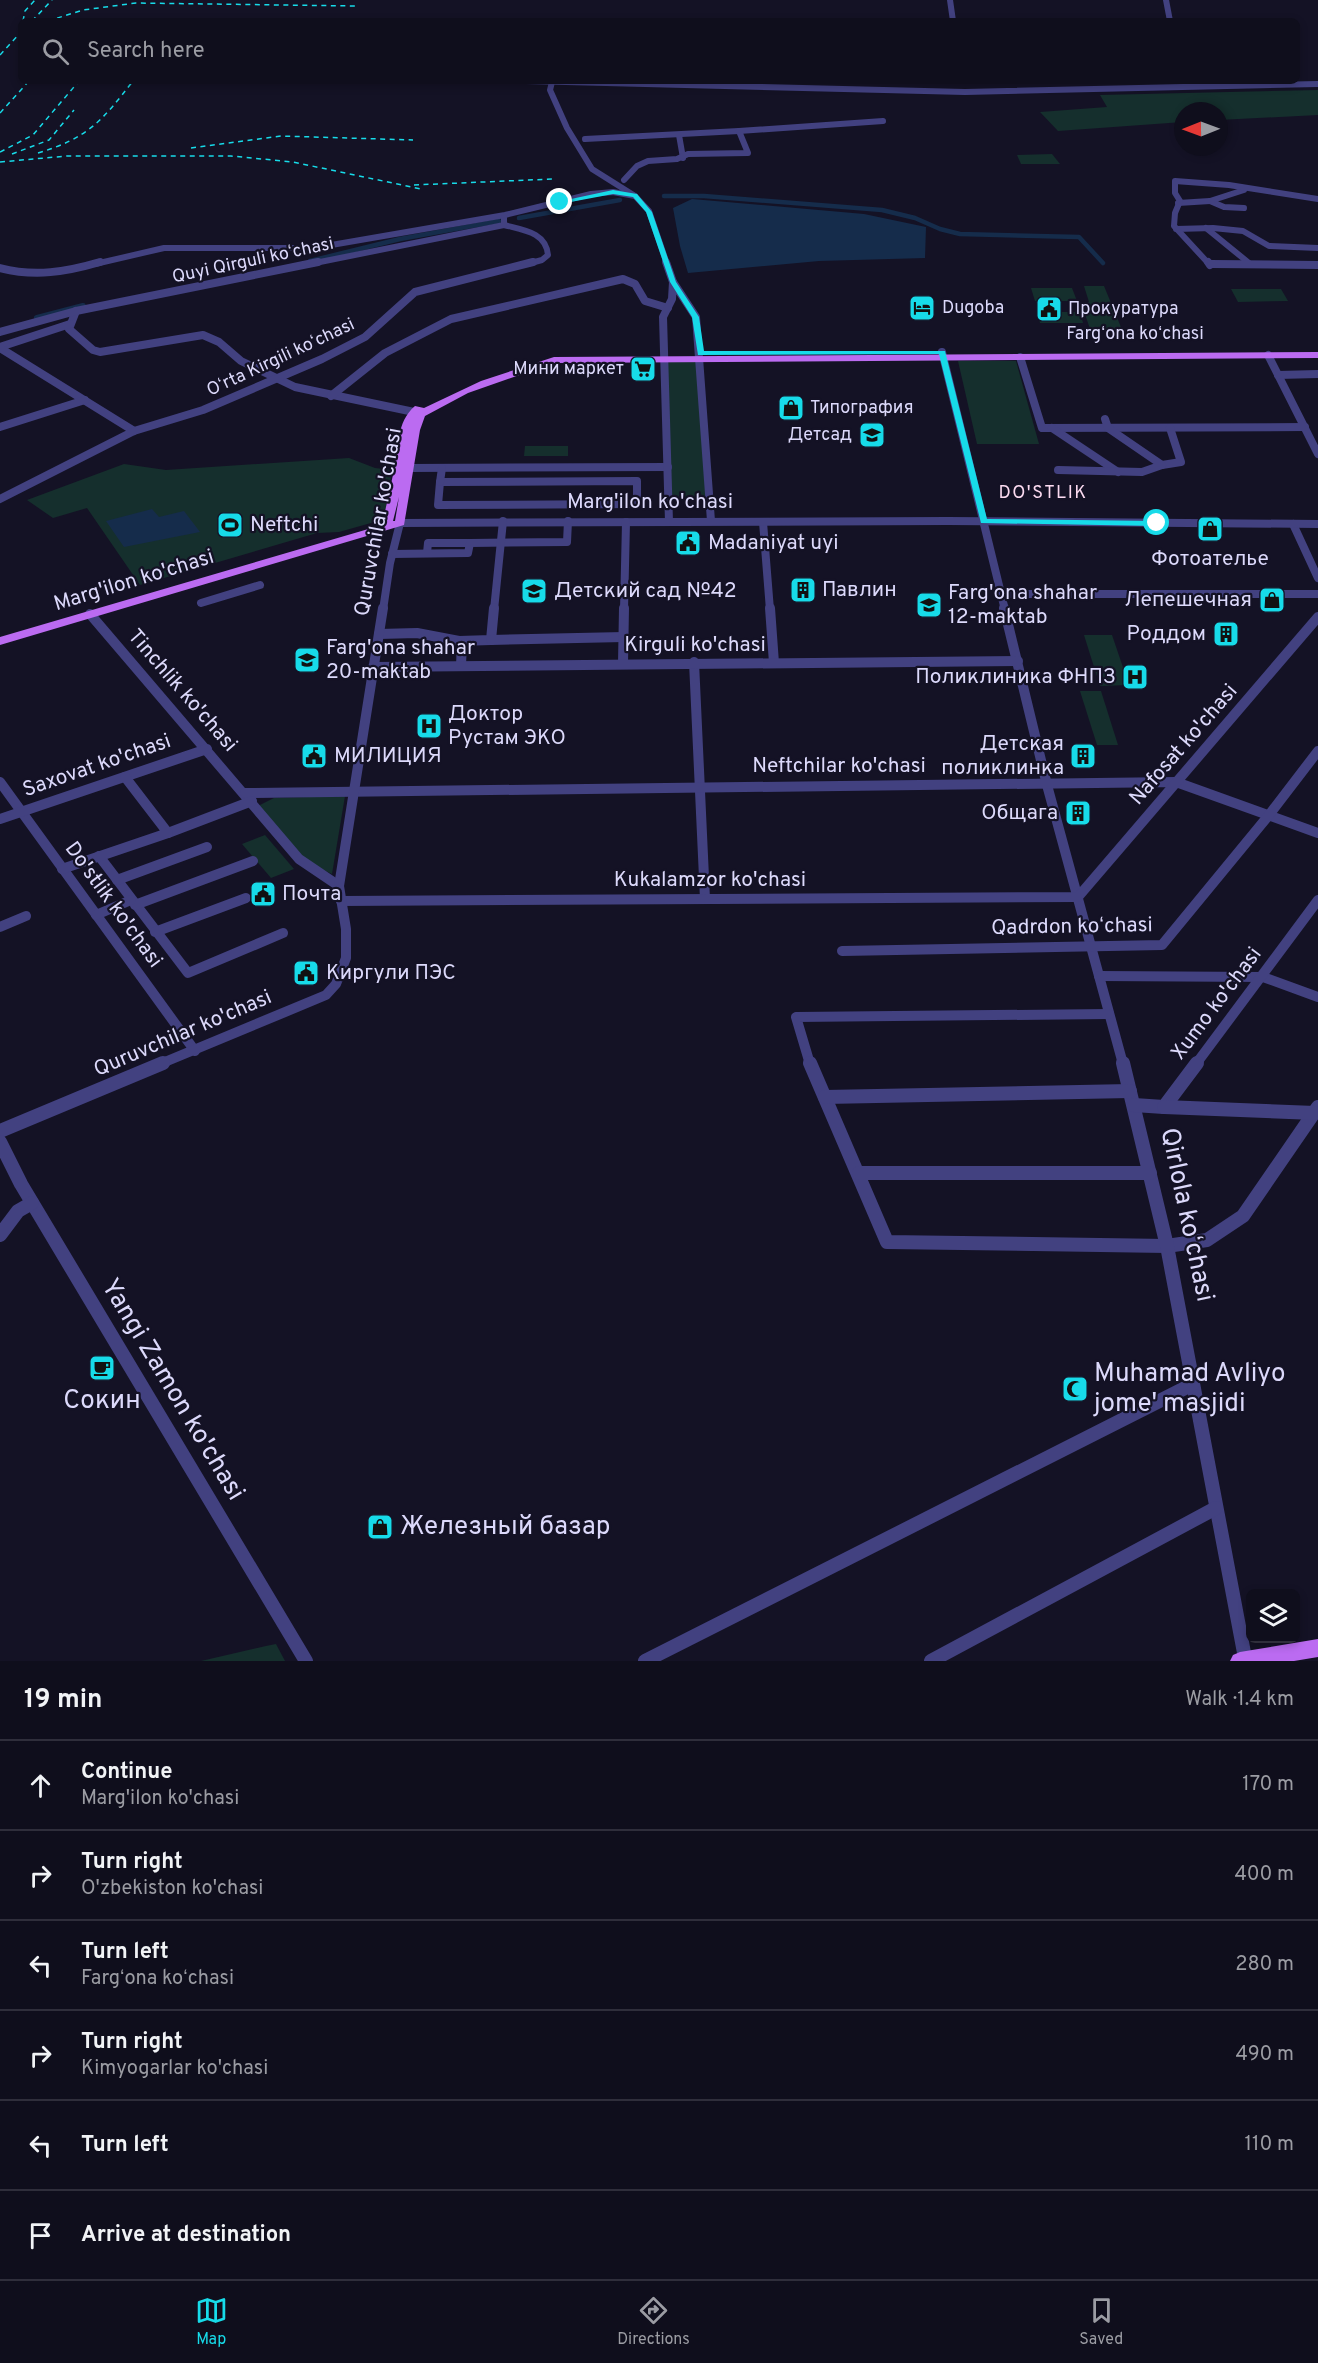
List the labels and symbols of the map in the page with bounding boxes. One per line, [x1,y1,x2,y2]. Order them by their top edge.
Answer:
north arrow [1174,102,1228,156]
route end [546,188,572,214]
street label: Quyi Qirguli koʻchasi [170,233,336,289]
hotel icon: Dugoba [907,293,937,323]
public building icon: Прокуратура [1034,294,1064,324]
place label: Dugoba [942,297,1004,320]
place label: Прокуратура [1068,298,1179,321]
street label: Oʻrta Kirgili koʻchasi [203,314,359,402]
street label: Fargʻona koʻchasi [1066,323,1204,346]
supermarket icon: Мини маркет [628,354,658,384]
place label: Мини маркет [513,358,624,381]
shop icon: Типография [776,393,806,423]
place label: Типография [810,397,913,420]
school or university icon: Детсад [857,420,887,450]
place label: Детсад [788,424,852,447]
street label: Quruvchilar ko'chasi [349,426,409,618]
district label: DO'STLIK [998,482,1088,505]
street label: Marg'ilon ko'chasi [567,489,733,516]
route start [1143,509,1169,535]
sports icon: Neftchi [215,510,245,540]
place label: Neftchi [250,512,318,539]
shop icon: Фотоателье [1195,514,1225,544]
public building icon: Madaniyat uyi [673,528,703,558]
place label: Madaniyat uyi [708,530,839,557]
street label: Marg'ilon ko'chasi [51,544,217,618]
place label: Фотоателье [1151,546,1269,573]
building icon: Павлин [788,575,818,605]
school or university icon: Детский сад №42 [519,576,549,606]
place label: Павлин [822,577,897,604]
place label: Детский сад №42 [554,578,737,605]
place label: Farg'ona shahar 12-maktab [948,580,1097,631]
shop icon: Лепешечная [1257,585,1287,615]
place label: Лепешечная [1124,587,1252,614]
school or university icon: Farg'ona shahar 12-maktab [914,590,944,620]
building icon: Роддом [1211,619,1241,649]
place label: Роддом [1127,621,1206,648]
street label: Tinchlik ko'chasi [121,624,243,758]
street label: Kirguli ko'chasi [624,632,766,659]
place label: Farg'ona shahar 20-maktab [326,635,475,686]
school or university icon: Farg'ona shahar 20-maktab [292,645,322,675]
hospital icon: Поликлиника ФНПЗ [1120,662,1150,692]
place label: Поликлиника ФНПЗ [915,664,1116,691]
street label: Nafosat ko'chasi [1124,679,1244,811]
place label: Доктор Рустам ЭКО [448,701,566,752]
hospital icon: Доктор Рустам ЭКО [414,711,444,741]
street label: Saxovat ko'chasi [19,728,175,804]
place label: Детская поликлинка [941,731,1064,782]
public building icon: МИЛИЦИЯ [299,741,329,771]
building icon: Детская поликлинка [1068,741,1098,771]
place label: МИЛИЦИЯ [334,743,442,770]
street label: Neftchilar ko'chasi [752,753,926,780]
building icon: Общага [1063,798,1093,828]
place label: Общага [981,800,1058,827]
street label: Do'stlik ko'chasi [58,836,168,974]
street label: Kukalamzor ko'chasi [614,867,806,894]
public building icon: Почта [248,879,278,909]
place label: Почта [282,881,341,908]
street label: Qadrdon koʻchasi [991,912,1153,942]
street label: Xumo ko'chasi [1166,942,1268,1066]
public building icon: Киргули ПЭС [291,958,321,988]
place label: Киргули ПЭС [326,960,456,987]
street label: Quruvchilar ko'chasi [90,984,276,1084]
street label: Qirlola koʻchasi [1151,1125,1221,1305]
street label: Yangi Zamon ko'chasi [93,1273,251,1507]
cafe icon: Сокин [87,1353,117,1383]
place label: Muhamad Avliyo jome' masjidi [1092,1358,1285,1421]
mosque icon: Muhamad Avliyo jome' masjidi [1060,1374,1090,1404]
place label: Сокин [63,1385,141,1418]
place label: Железный базар [400,1511,611,1544]
shop icon: Железный базар [365,1512,395,1542]

